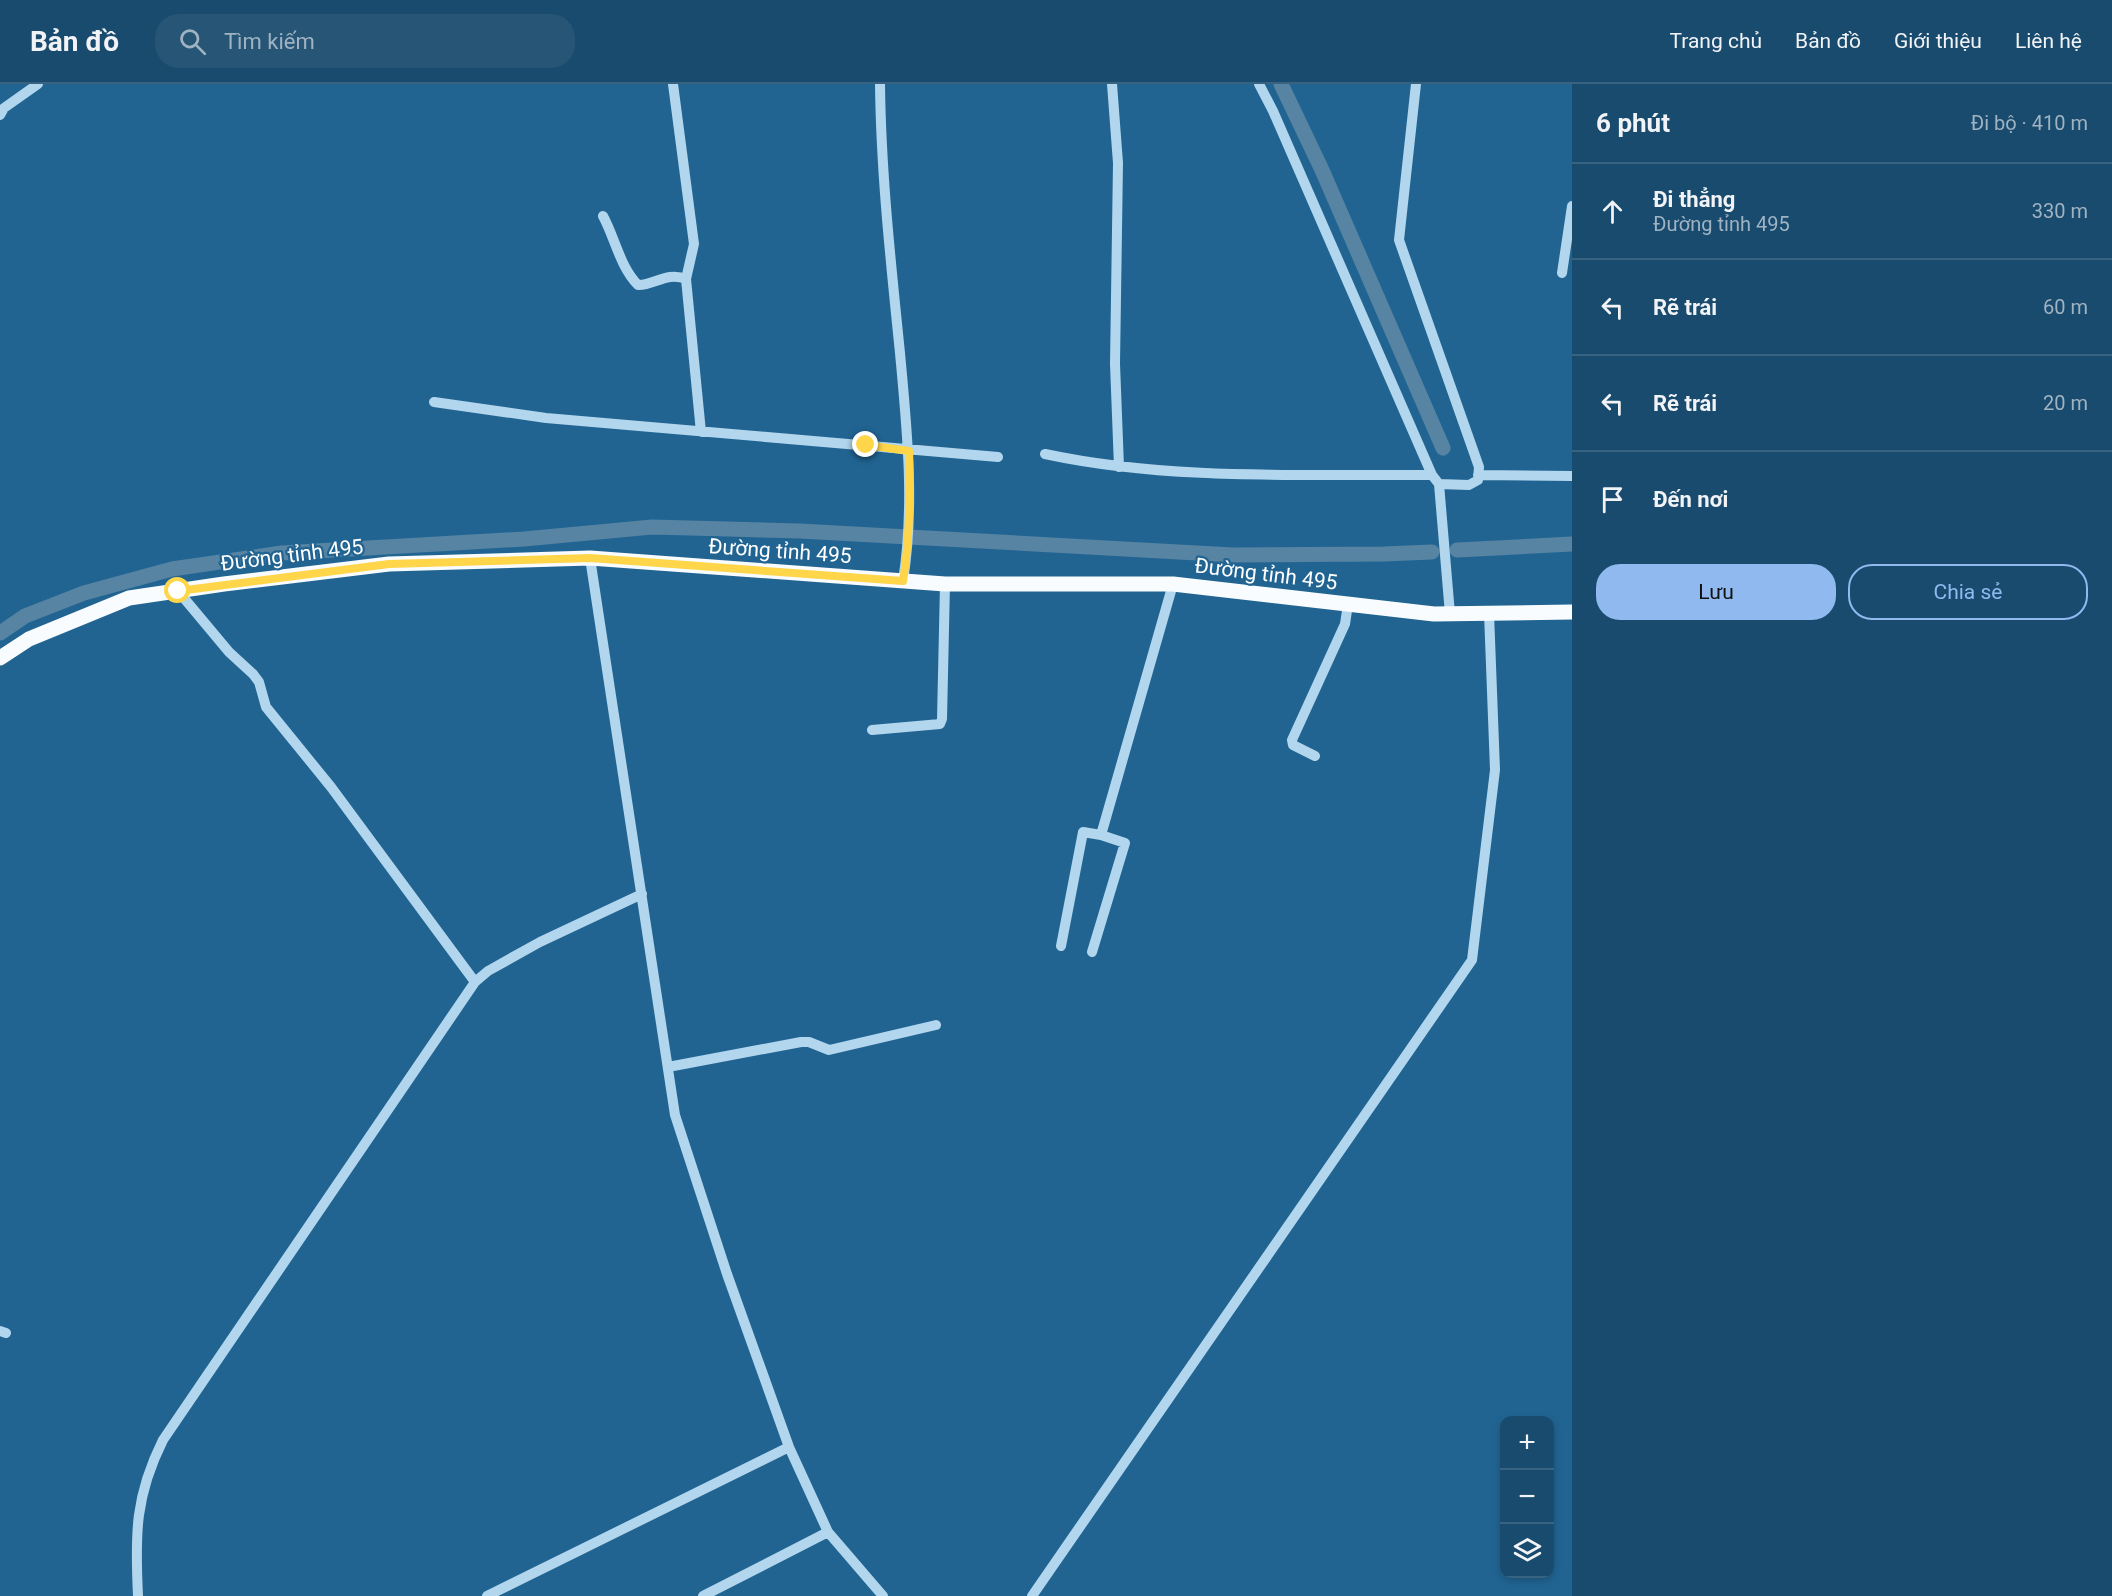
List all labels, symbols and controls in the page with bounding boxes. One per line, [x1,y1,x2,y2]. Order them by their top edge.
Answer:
search box [155,14,575,68]
text: Bản đồ [30,25,119,58]
icon: search [176,25,209,58]
text: Tìm kiếm [224,29,315,54]
text: Trang chủ [1669,29,1762,53]
text: Bản đồ [1795,29,1861,53]
text: Giới thiệu [1894,29,1982,53]
text: Liên hệ [2015,29,2082,53]
text: 6 phút [1596,108,1670,138]
text: Đi bộ · 410 m [1971,111,2088,135]
text: Đi thẳng [1653,187,1735,212]
icon: ahead [1596,195,1629,228]
text: 330 m [2032,199,2088,223]
text: Đường tỉnh 495 [1653,212,1790,236]
icon: left [1596,291,1629,324]
text: Rẽ trái [1653,295,1717,320]
text: 60 m [2043,295,2088,319]
icon: left [1596,387,1629,420]
text: Rẽ trái [1653,391,1717,416]
text: 20 m [2043,391,2088,415]
route end [852,431,878,457]
icon: arrive [1596,483,1629,516]
text: Đến nơi [1653,487,1728,512]
street label: Đường tỉnh 495 [219,534,365,576]
street label: Đường tỉnh 495 [708,534,852,568]
street label: Đường tỉnh 495 [1193,553,1339,595]
button: Lưu [1596,564,1836,620]
button: Chia sẻ [1848,564,2088,620]
route start [164,577,190,603]
map controls [1500,1416,1554,1578]
button: + [1500,1416,1554,1470]
button: − [1500,1470,1554,1524]
button: layers [1500,1524,1554,1578]

